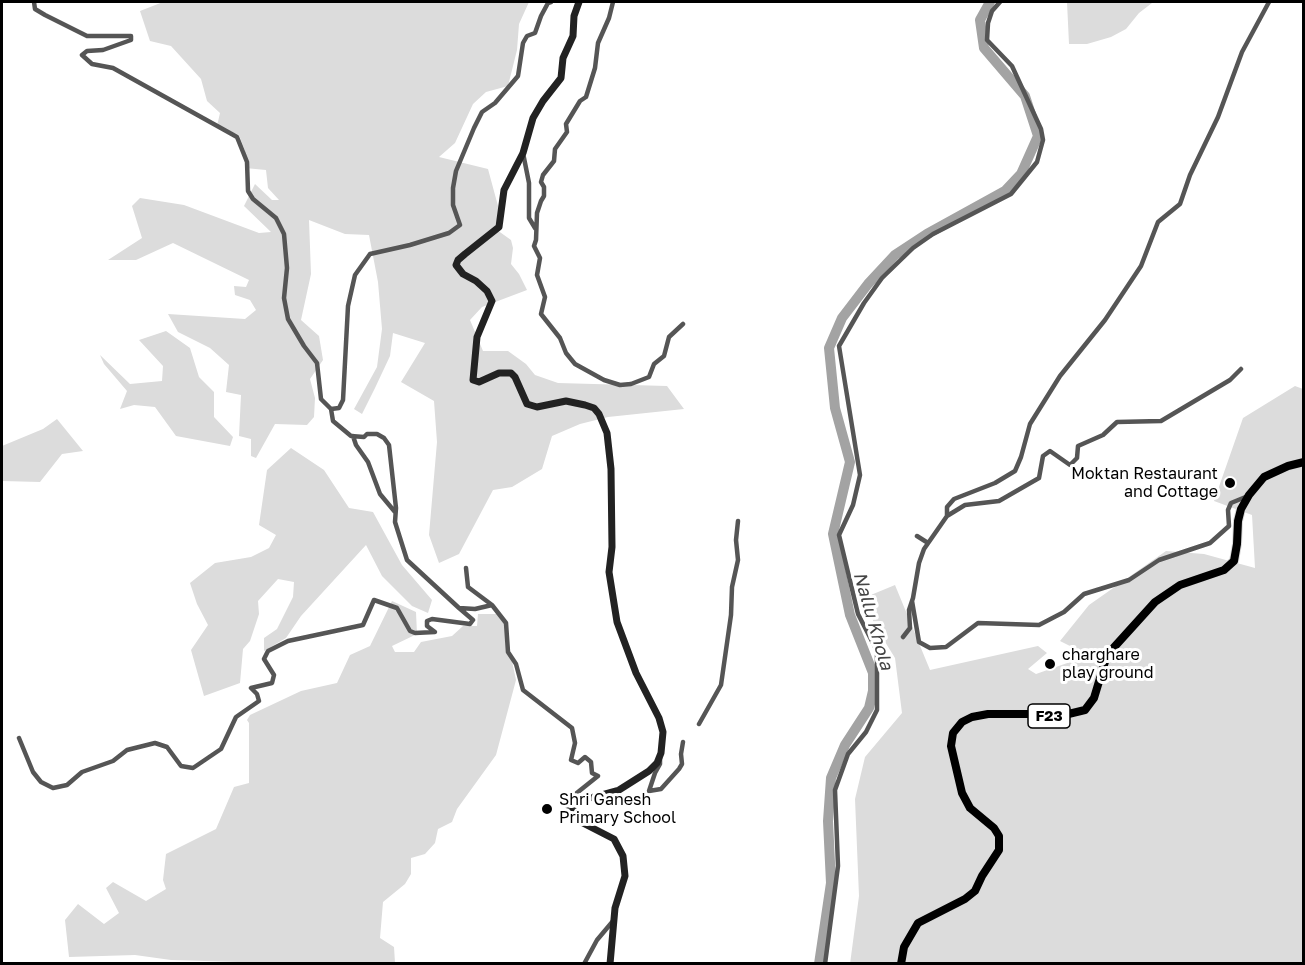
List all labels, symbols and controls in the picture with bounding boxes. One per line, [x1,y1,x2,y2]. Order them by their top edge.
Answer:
place label: Moktan Restaurant and Cottage [1071,464,1218,502]
marker: Moktan Restaurant and Cottage [1223,476,1237,490]
water label: Nallu Khola [849,569,897,673]
place label: charghare play ground [1062,645,1154,683]
marker: charghare play ground [1043,657,1057,671]
road number: F23 [1028,704,1070,728]
place label: Shri Ganesh Primary School [559,790,676,828]
marker: Shri Ganesh Primary School [540,802,554,816]

